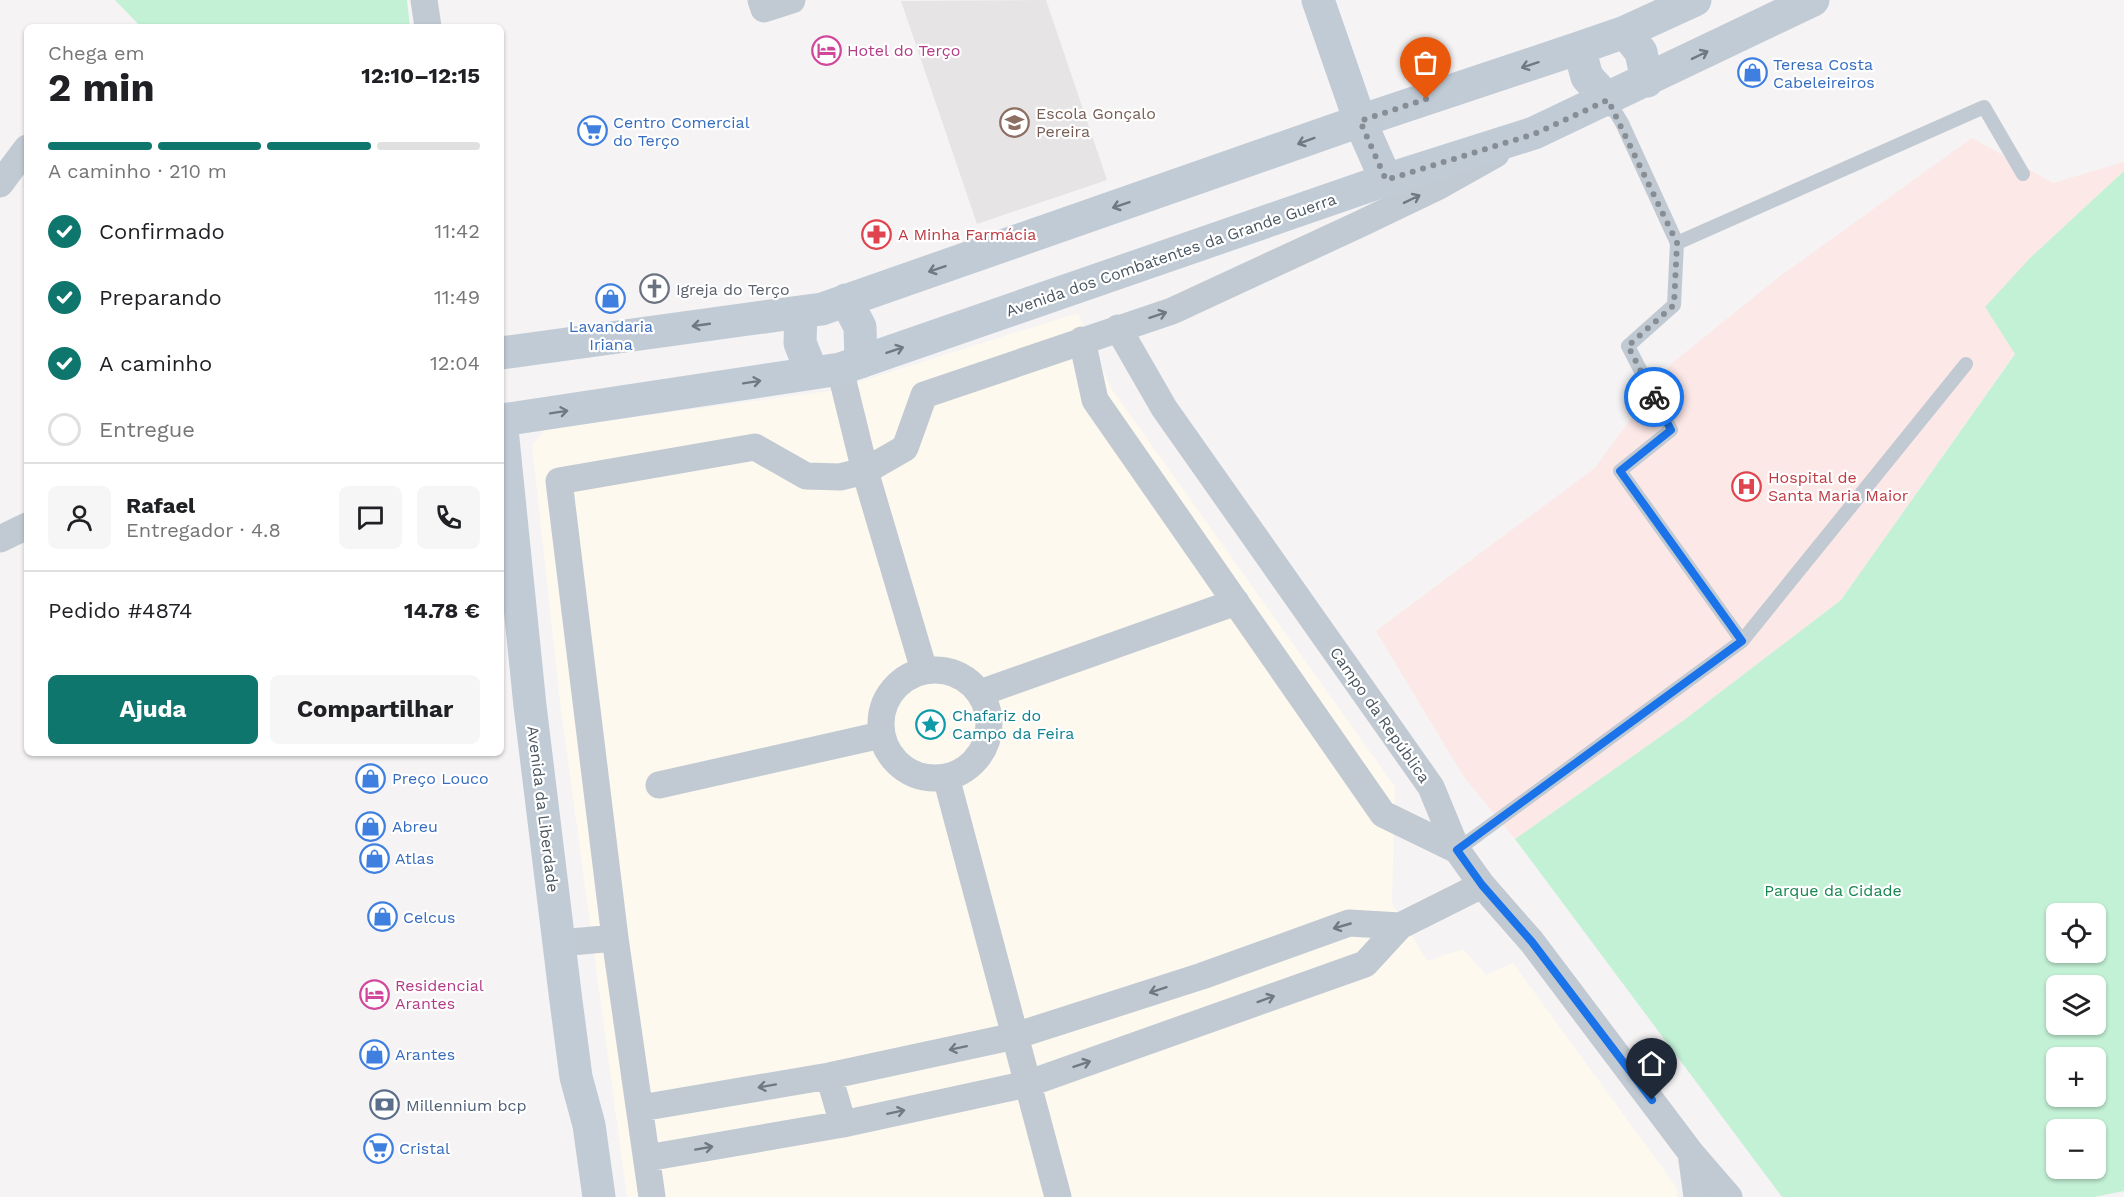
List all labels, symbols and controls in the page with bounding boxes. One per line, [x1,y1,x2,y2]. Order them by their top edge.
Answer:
hotel icon: Hotel do Terço [810,34,842,66]
pin [1400,37,1451,99]
text: Chega em [48,41,145,65]
place label: Hotel do Terço [847,41,960,60]
icon: bag [1409,46,1442,79]
one-way arrow [1690,49,1708,61]
place label: Teresa Costa Cabeleireiros [1773,55,1875,92]
shop icon: Teresa Costa Cabeleireiros [1736,57,1768,89]
one-way arrow [1521,60,1540,71]
text: 12:10–12:15 [361,63,480,88]
text: 2 min [48,65,155,110]
place label: Escola Gonçalo Pereira [1036,104,1156,141]
school or university icon: Escola Gonçalo Pereira [999,106,1031,138]
place label: Centro Comercial do Terço [613,113,750,150]
supermarket icon: Centro Comercial do Terço [576,115,608,147]
one-way arrow [1297,136,1315,147]
text: A caminho · 210 m [48,159,227,183]
street label: Avenida dos Combatentes da Grande Guerra [1003,189,1339,321]
one-way arrow [1402,193,1420,205]
one-way arrow [1113,201,1131,212]
icon: check [48,215,81,248]
pharmacy icon: A Minha Farmácia [861,218,893,250]
text: Confirmado [99,219,225,244]
text: 11:42 [435,219,480,243]
place label: A Minha Farmácia [898,225,1036,244]
one-way arrow [928,264,947,275]
church icon: Igreja do Terço [639,273,671,305]
place label: Igreja do Terço [676,280,790,299]
icon: check [48,281,81,314]
shop icon: Lavandaria Iriana [595,282,627,314]
text: Preparando [99,285,222,310]
text: 11:49 [434,285,480,309]
one-way arrow [1148,309,1167,320]
place label: Lavandaria Iriana [569,317,653,354]
one-way arrow [692,320,712,331]
one-way arrow [885,344,904,355]
icon: check [48,347,81,380]
text: A caminho [99,351,212,376]
text: 12:04 [430,351,480,375]
courier [1624,367,1684,427]
one-way arrow [742,377,762,388]
icon: bike [1638,381,1671,414]
one-way arrow [549,406,569,417]
text: Entregue [99,417,195,442]
place label: Hospital de Santa Maria Maior [1768,468,1909,505]
hospital icon: Hospital de Santa Maria Maior [1731,470,1763,502]
button: person [48,486,111,549]
button: chat [339,486,402,549]
button: phone [417,486,480,549]
text: Rafael [126,493,195,518]
text: Entregador · 4.8 [126,518,281,542]
text: Pedido #4874 [48,598,193,623]
text: 14.78 € [404,598,480,623]
street label: Campo da República [1326,644,1434,786]
button: Ajuda [48,675,258,744]
button: Compartilhar [270,675,480,744]
place label: Chafariz do Campo da Feira [952,706,1074,743]
place icon: Chafariz do Campo da Feira [915,708,947,740]
street label: Avenida da Liberdade [523,725,563,893]
shop icon: Preço Louco [355,762,387,794]
place label: Preço Louco [392,769,489,788]
shop icon: Abreu [355,810,387,842]
place label: Abreu [392,817,438,836]
shop icon: Atlas [358,842,390,874]
place label: Atlas [395,849,434,868]
park label: Parque da Cidade [1764,881,1902,900]
shop icon: Celcus [366,901,398,933]
map controls [2046,903,2106,1179]
button: locate [2046,903,2106,963]
place label: Celcus [403,908,455,927]
one-way arrow [1333,921,1352,932]
button: layers [2046,975,2106,1035]
place label: Residencial Arantes [395,976,484,1013]
hotel icon: Residencial Arantes [358,978,390,1010]
one-way arrow [1149,986,1168,997]
one-way arrow [1256,993,1275,1004]
shop icon: Arantes [358,1038,390,1070]
pin [1626,1038,1677,1100]
one-way arrow [949,1043,968,1055]
place label: Arantes [395,1045,455,1064]
icon: home [1635,1047,1668,1080]
button: + [2046,1047,2106,1107]
one-way arrow [1073,1058,1091,1069]
one-way arrow [758,1081,777,1092]
bank icon: Millennium bcp [369,1089,401,1121]
place label: Millennium bcp [406,1096,527,1115]
one-way arrow [886,1106,905,1118]
button: − [2046,1119,2106,1179]
supermarket icon: Cristal [362,1132,394,1164]
place label: Cristal [399,1139,450,1158]
one-way arrow [694,1142,714,1153]

